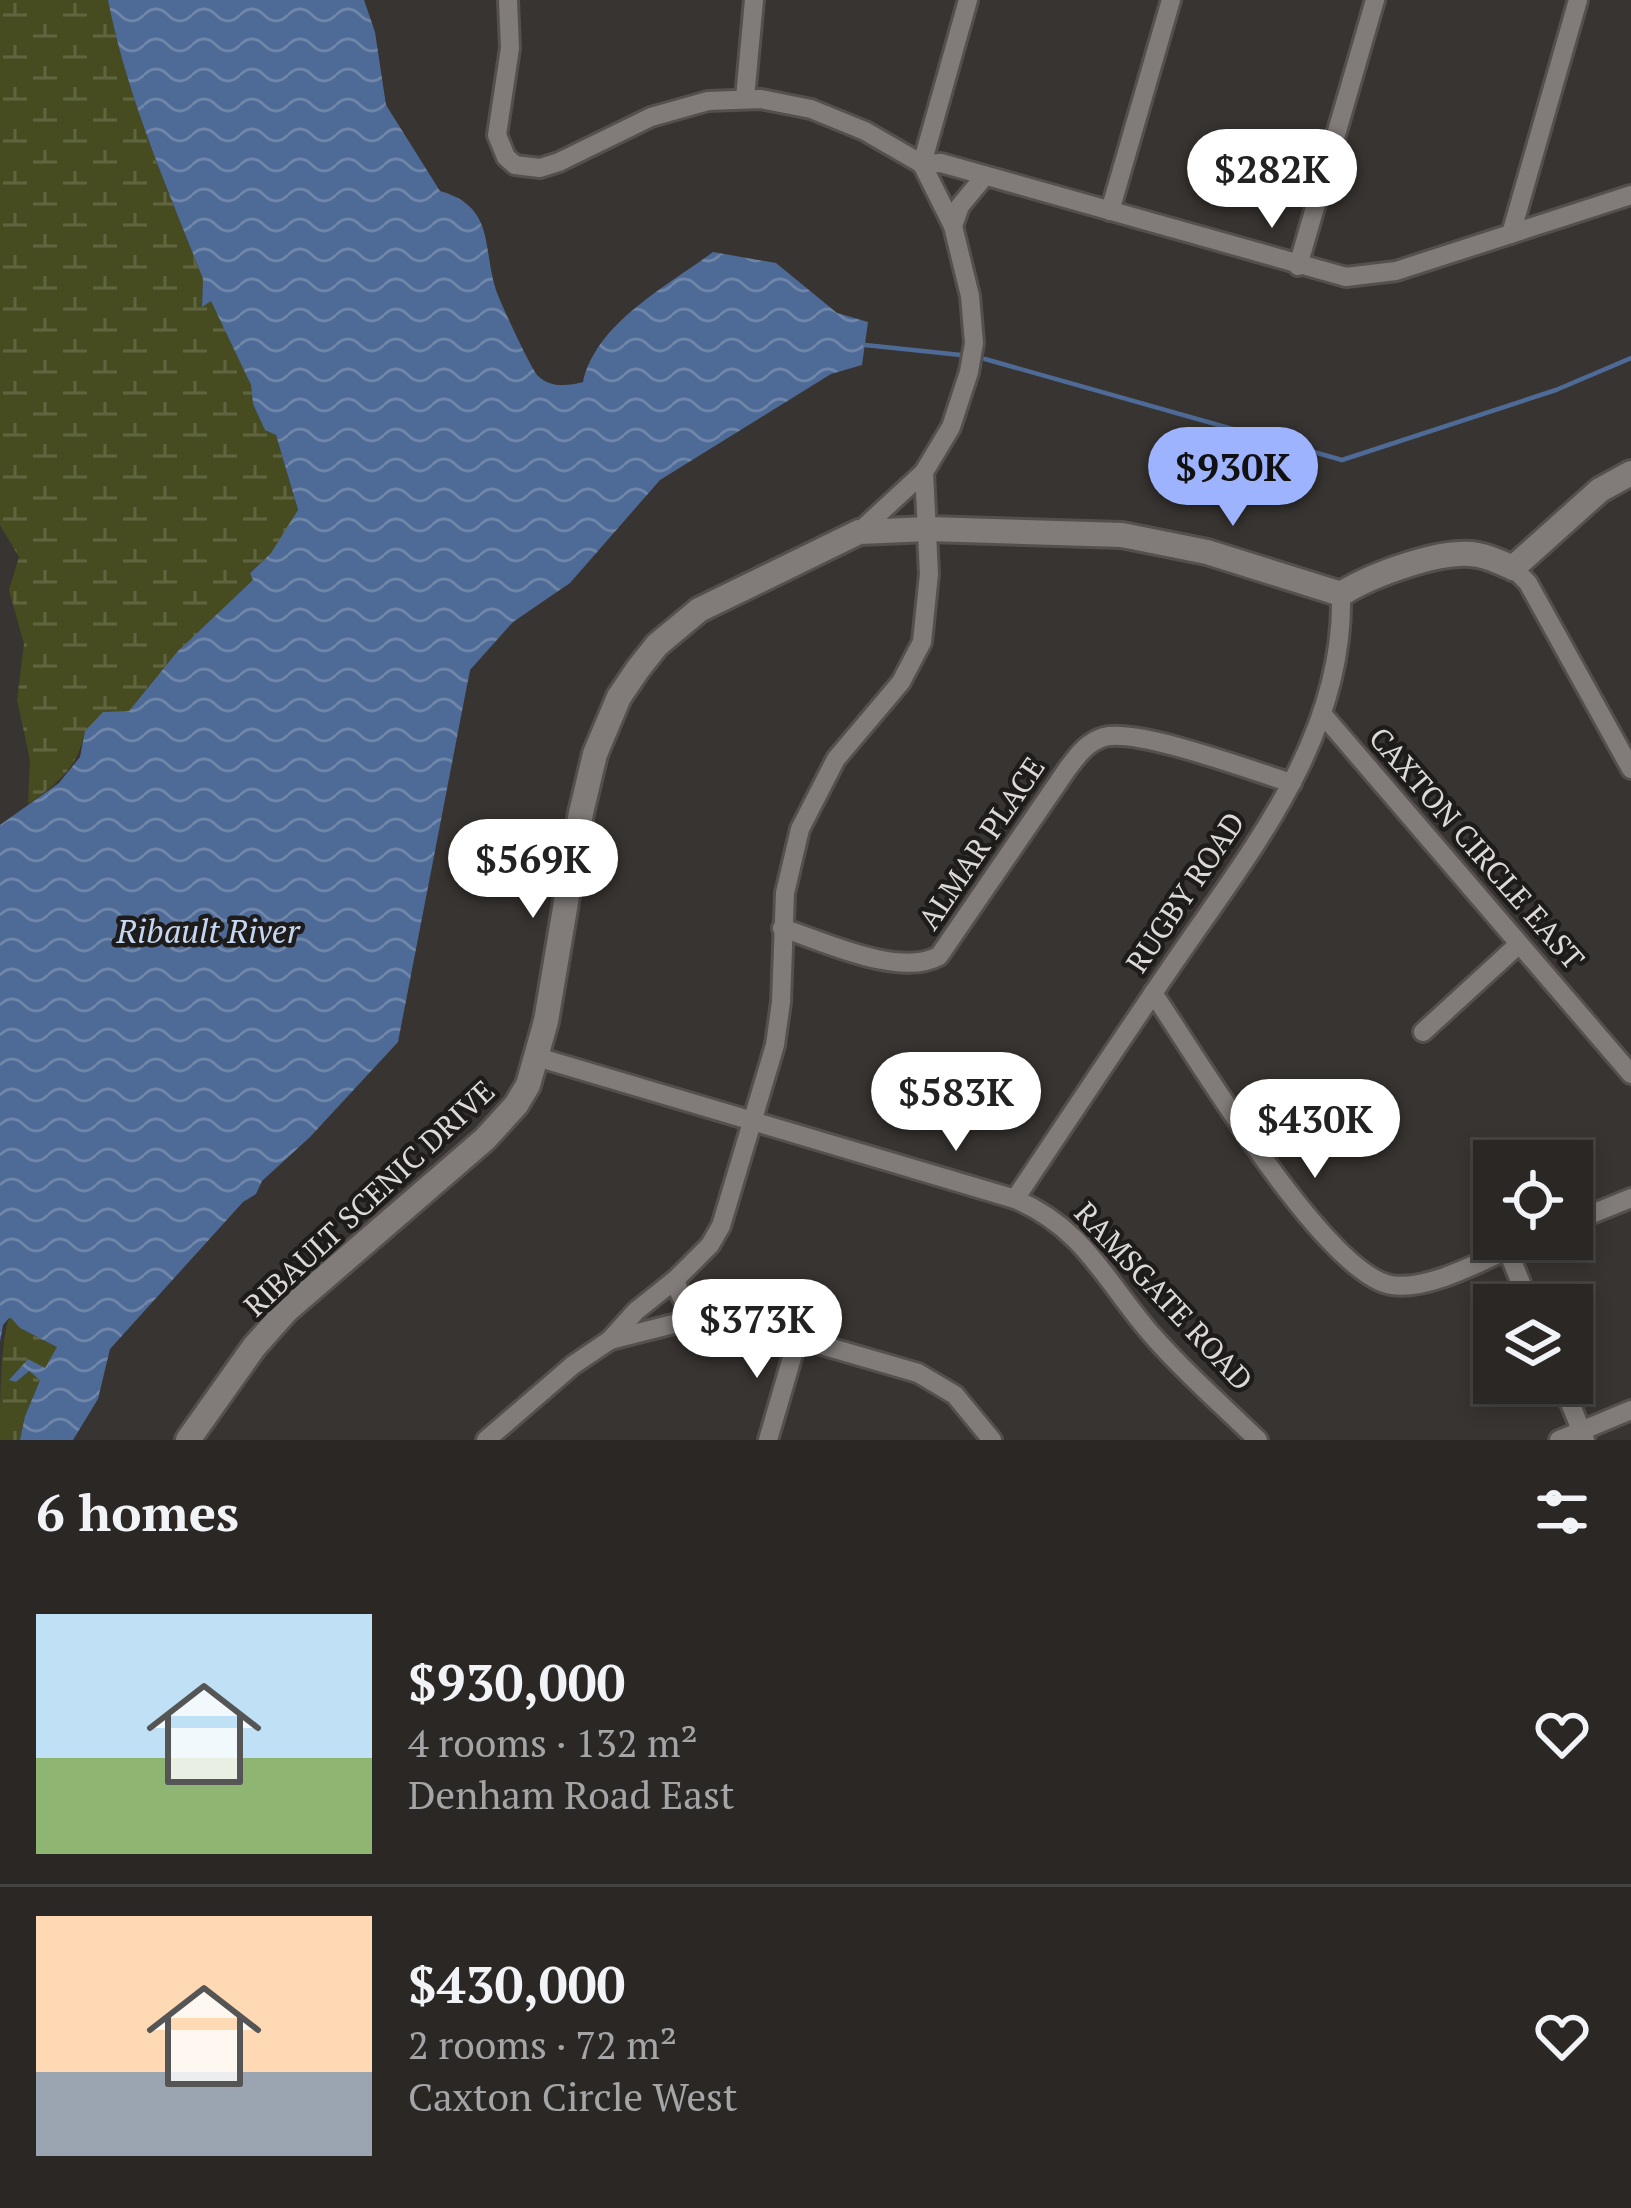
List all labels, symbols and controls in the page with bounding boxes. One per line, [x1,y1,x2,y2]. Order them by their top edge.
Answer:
pin: $282K [1188,129,1356,231]
text: $282K [1214,142,1330,194]
pin: $930K [1149,427,1317,529]
text: $930K [1175,440,1291,492]
street label: CAXTON CIRCLE EAST [1361,718,1593,978]
street label: ALMAR PLACE [909,749,1053,937]
street label: RUGBY ROAD [1117,804,1253,980]
pin: $569K [449,819,617,921]
text: $569K [475,832,591,884]
water label: Ribault River [116,909,301,952]
pin: $583K [872,1052,1040,1154]
text: $583K [898,1065,1014,1117]
street label: RIBAULT SCENIC DRIVE [235,1071,503,1325]
pin: $430K [1231,1079,1399,1181]
text: $430K [1257,1092,1373,1144]
map controls [1473,1140,1593,1404]
button: locate [1473,1140,1593,1260]
street label: RAMSGATE ROAD [1066,1193,1262,1399]
pin: $373K [673,1279,841,1381]
button: layers [1473,1284,1593,1404]
text: $373K [699,1292,815,1344]
text: 6 homes [36,1478,239,1546]
icon: filters [1529,1479,1595,1545]
text: $930,000 [408,1648,625,1716]
icon: home [132,1662,276,1806]
icon: heart [1529,1701,1595,1767]
text: 4 rooms · 132 m² [408,1716,698,1768]
text: Denham Road East [408,1768,734,1820]
text: $430,000 [408,1950,625,2018]
icon: home [132,1964,276,2108]
icon: heart [1529,2003,1595,2069]
text: 2 rooms · 72 m² [408,2018,677,2070]
text: Caxton Circle West [408,2070,737,2122]

